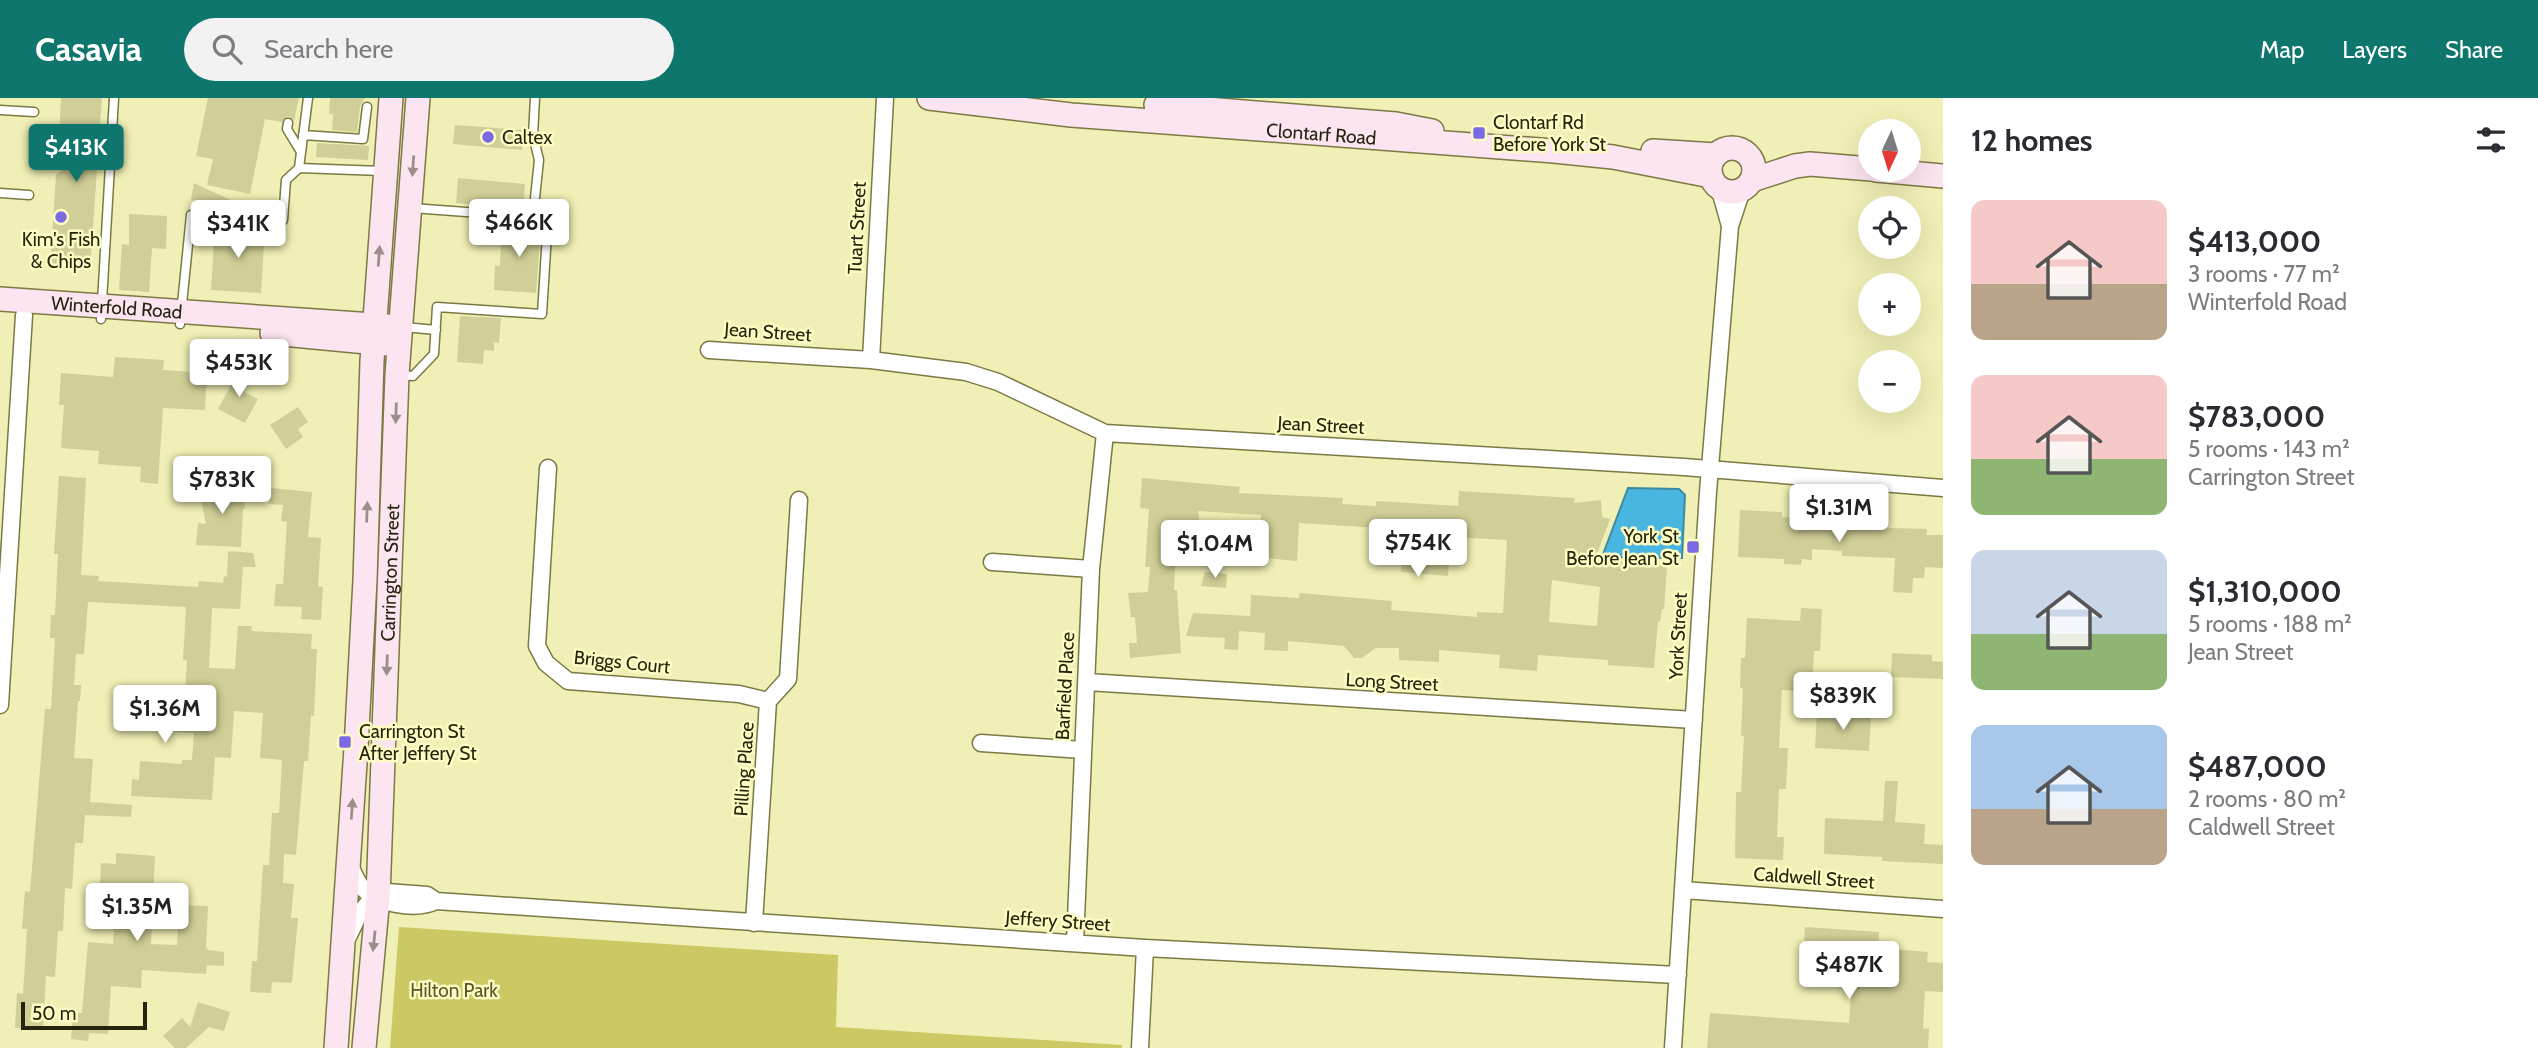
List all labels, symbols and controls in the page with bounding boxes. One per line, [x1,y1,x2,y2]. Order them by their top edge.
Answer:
search box [184,18,674,81]
text: Casavia [35,29,142,69]
icon: search [208,30,246,68]
text: Search here [264,33,393,65]
text: Map [2260,35,2304,64]
text: Layers [2342,35,2407,64]
text: Share [2445,35,2503,64]
place label: Clontarf Rd Before York St [1493,111,1607,156]
street label: Clontarf Road [1265,118,1377,149]
north arrow [1858,119,1922,182]
map controls [1858,119,1921,413]
icon: filters [2472,121,2510,159]
text: 12 homes [1971,122,2093,159]
pin: $413K [27,125,125,184]
marker: Clontarf Rd Before York St [1471,125,1487,141]
place label: Caltex [502,126,552,149]
marker: Caltex [480,129,496,145]
text: $413K [45,133,107,161]
one-way arrow [407,155,418,177]
street label: Tuart Street [843,180,871,275]
button: locate [1858,196,1921,259]
pin: $341K [189,200,287,260]
pin: $466K [470,200,568,259]
text: $466K [485,208,553,236]
marker: Kim's Fish & Chips [53,209,69,225]
text: $341K [207,209,269,237]
text: $413,000 [2188,223,2321,260]
place label: Kim's Fish & Chips [22,228,100,273]
icon: home [2027,228,2111,312]
one-way arrow [374,245,385,267]
text: 3 rooms · 77 m² [2188,260,2340,288]
button: + [1858,273,1921,336]
text: Winterfold Road [2188,288,2347,316]
street label: Winterfold Road [50,291,183,323]
street label: Jean Street [723,317,813,347]
pin: $453K [190,340,288,399]
text: $453K [206,348,272,376]
button: − [1858,350,1921,413]
text: $783,000 [2188,398,2325,435]
one-way arrow [390,402,402,424]
icon: home [2027,403,2111,487]
street label: Jean Street [1276,411,1366,439]
text: 5 rooms · 143 m² [2188,435,2350,463]
pin: $783K [173,456,271,516]
text: Carrington Street [2188,463,2354,491]
text: $783K [189,465,255,493]
pin: $1.31M [1782,484,1896,544]
text: $1.31M [1806,493,1872,521]
one-way arrow [361,501,372,523]
street label: Carrington Street [376,503,404,642]
pin: $754K [1369,519,1467,579]
pin: $1.04M [1158,520,1272,580]
place label: York St Before Jean St [1566,525,1680,570]
text: $754K [1385,528,1451,556]
text: $1.04M [1177,529,1253,557]
marker: York St Before Jean St [1685,539,1701,555]
text: $1,310,000 [2188,573,2342,610]
icon: home [2027,578,2111,662]
street label: York Street [1664,591,1692,681]
text: 5 rooms · 188 m² [2188,610,2352,638]
street label: Barfield Place [1051,631,1079,741]
text: Jean Street [2188,638,2294,666]
street label: Briggs Court [573,646,672,679]
one-way arrow [381,654,392,676]
street label: Long Street [1345,668,1440,696]
pin: $839K [1794,672,1892,732]
text: $839K [1810,681,1876,709]
pin: $1.36M [108,686,222,745]
text: $1.36M [129,694,201,722]
place label: Carrington St After Jeffery St [359,720,477,765]
street label: Pilling Place [729,721,759,817]
marker: Carrington St After Jeffery St [337,734,353,750]
text: $487,000 [2188,748,2327,785]
icon: home [2027,753,2111,837]
text: 2 rooms · 80 m² [2188,785,2346,813]
one-way arrow [347,798,358,820]
text: Caldwell Street [2188,813,2335,841]
street label: Caldwell Street [1753,862,1876,894]
pin: $1.35M [80,884,194,943]
text: $1.35M [102,892,172,920]
street label: Jeffery Street [1004,906,1112,936]
one-way arrow [368,930,379,952]
pin: $487K [1800,942,1898,1001]
text: $487K [1815,950,1883,978]
park label: Hilton Park [410,979,498,1002]
scale bar [21,999,147,1031]
text: 50 m [32,1002,76,1025]

